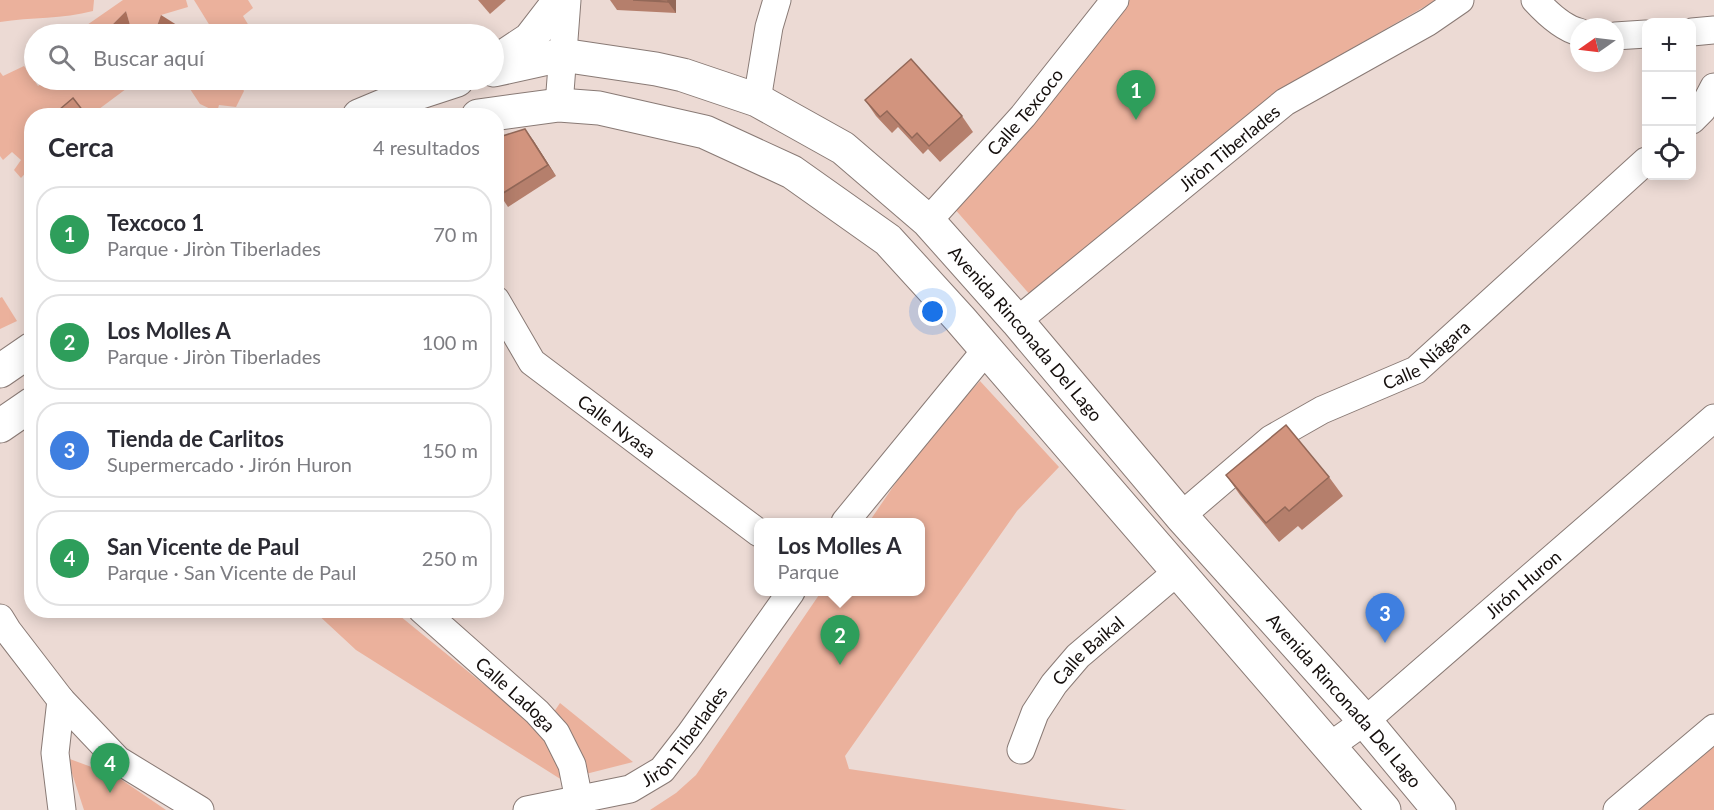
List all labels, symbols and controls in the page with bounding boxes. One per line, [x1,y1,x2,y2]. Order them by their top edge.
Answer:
north arrow [1570,18,1624,72]
map controls [1642,18,1696,180]
button: + [1642,18,1696,72]
search box [24,24,504,90]
icon: search [45,41,78,74]
text: Buscar aquí [93,44,204,71]
street label: Calle Texcoco [982,64,1068,160]
pin: 1 [1116,70,1156,120]
button: − [1642,72,1696,126]
street label: Jiròn Tiberlades [1174,100,1284,195]
button: locate [1642,126,1696,180]
text: Cerca [48,131,114,163]
text: 4 resultados [373,135,480,159]
text: Texcoco 1 [107,209,204,236]
text: 1 [64,222,75,246]
text: 70 m [433,222,478,246]
text: Parque · Jiròn Tiberlades [107,236,321,260]
street label: Avenida Rinconada Del Lago [944,241,1107,426]
your location [918,297,947,326]
street label: Calle Niágara [1379,316,1474,394]
text: Los Molles A [107,317,231,344]
text: 2 [64,330,75,354]
text: 100 m [422,330,478,354]
text: Parque · Jiròn Tiberlades [107,344,321,368]
street label: Calle Nyasa [574,390,660,462]
text: Tienda de Carlitos [107,425,284,452]
text: 3 [64,438,75,462]
text: 150 m [422,438,478,462]
text: Supermercado · Jirón Huron [107,452,352,476]
popup [754,518,925,596]
text: Los Molles A [778,532,901,559]
text: San Vicente de Paul [107,533,299,560]
street label: Jirón Huron [1481,545,1565,623]
text: 4 [64,546,75,570]
text: 250 m [422,546,478,570]
text: Parque [778,559,839,583]
text: Parque · San Vicente de Paul [107,560,357,584]
pin: 3 [1366,594,1404,643]
street label: Avenida Rinconada Del Lago [1262,608,1427,792]
street label: Calle Baikal [1047,611,1128,689]
pin: 2 [820,616,860,665]
street label: Calle Ladoga [471,652,560,736]
street label: Jiròn Tiberlades [637,682,732,791]
pin: 4 [90,744,130,793]

